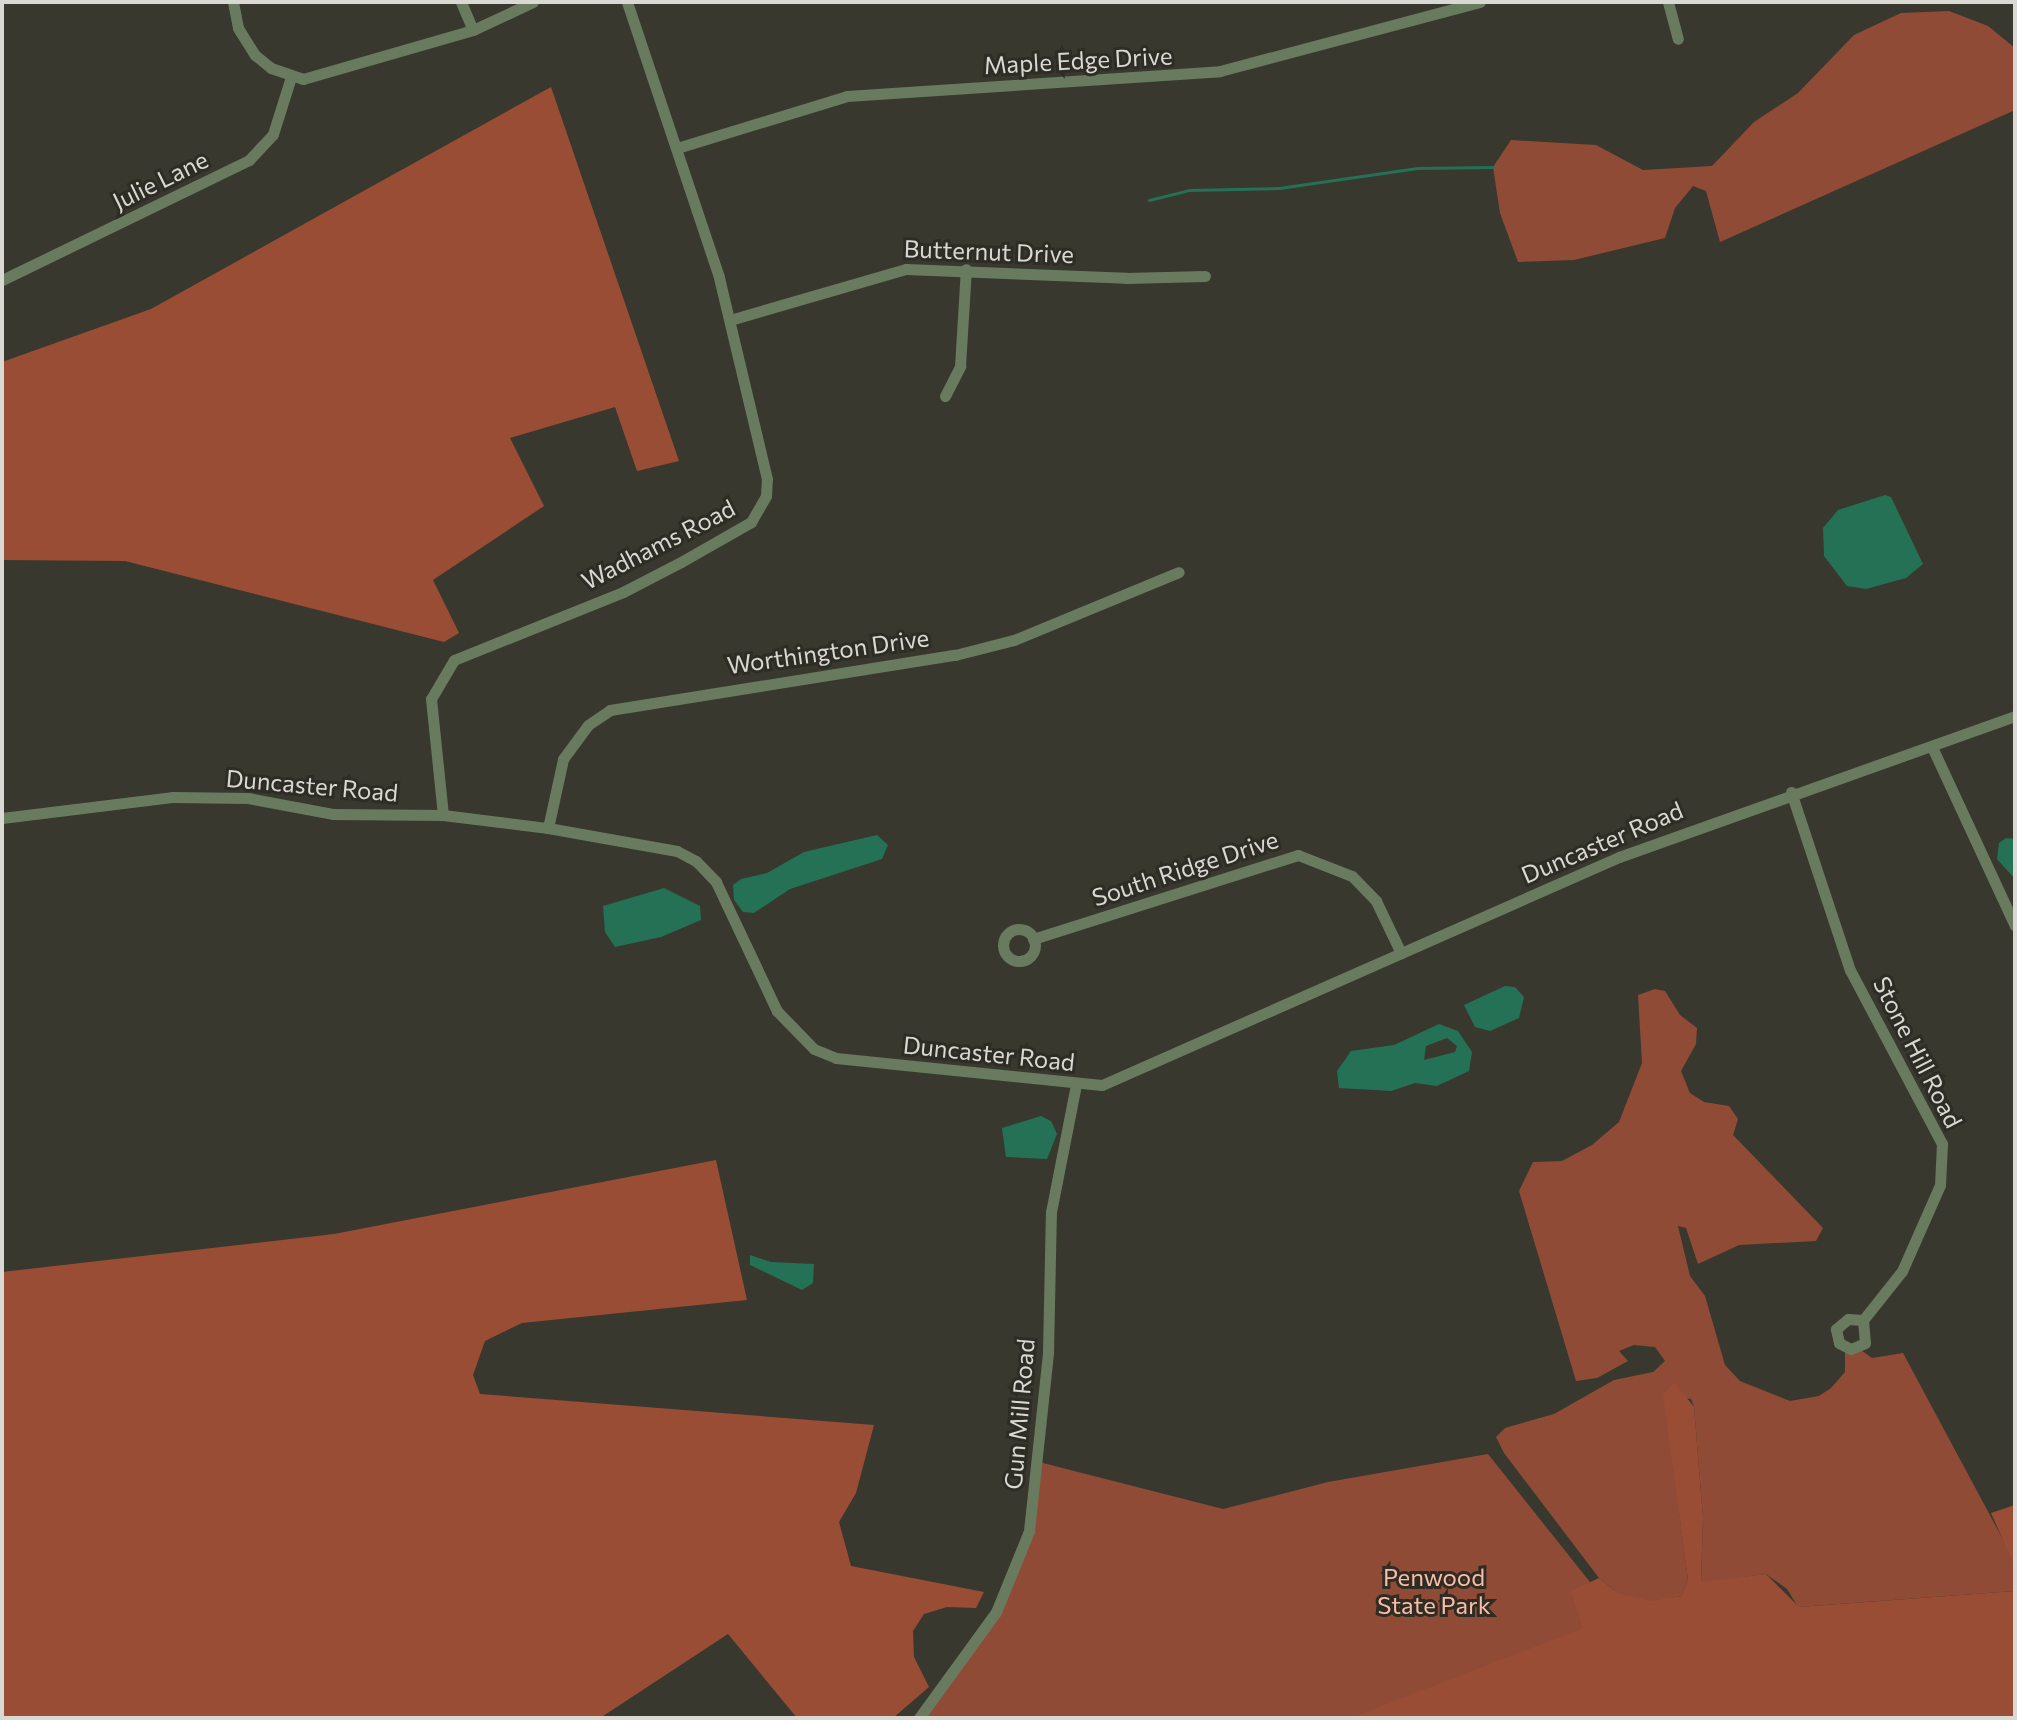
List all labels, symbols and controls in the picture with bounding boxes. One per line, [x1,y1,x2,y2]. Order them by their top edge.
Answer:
street label: Maple Edge Drive [983,41,1173,79]
street label: Julie Lane [108,145,212,215]
street label: Butternut Drive [903,234,1075,268]
street label: Wadhams Road [576,493,740,595]
street label: Worthington Drive [725,623,931,679]
street label: Duncaster Road [225,763,399,807]
street label: Duncaster Road [1517,795,1687,889]
street label: South Ridge Drive [1088,824,1282,912]
street label: Stone Hill Road [1868,972,1968,1132]
street label: Duncaster Road [902,1030,1076,1076]
street label: Gun Mill Road [998,1337,1040,1491]
park label: Penwood State Park [1377,1563,1491,1619]

